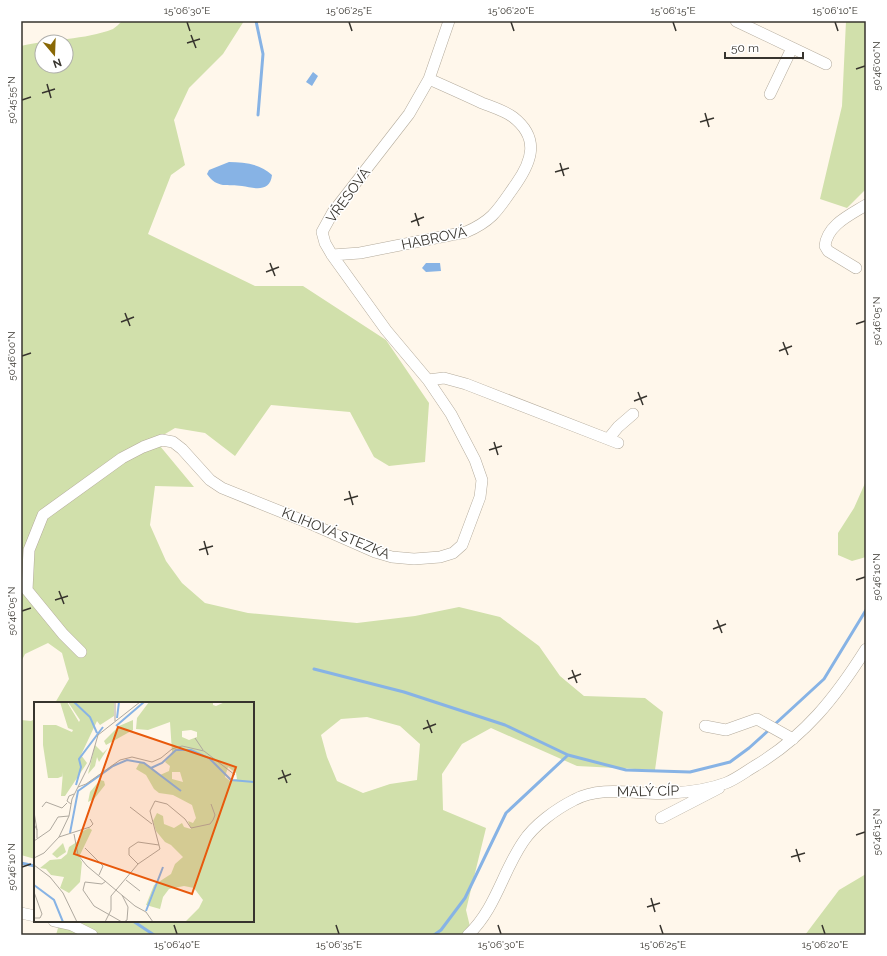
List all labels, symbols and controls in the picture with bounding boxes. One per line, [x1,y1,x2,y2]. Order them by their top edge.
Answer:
text: 15°06'30"E [164,5,210,16]
text: 15°06'25"E [326,5,372,16]
text: 15°06'20"E [488,5,534,16]
text: 15°06'15"E [650,5,696,16]
text: 15°06'10"E [812,5,858,16]
north arrow [34,34,74,74]
scale bar [725,34,803,60]
text: 50 m [731,41,759,55]
text: 50°46'00"N [871,41,882,91]
text: N [51,55,63,70]
text: 50°45'55"N [6,76,17,124]
street label: VŘESOVÁ [321,163,374,226]
street label: HABROVÁ [400,222,469,253]
text: 50°46'05"N [871,297,882,345]
text: 50°46'00"N [6,331,17,381]
street label: KLIHOVÁ STEZKA [280,503,393,562]
text: 50°46'10"N [871,553,882,601]
text: 50°46'05"N [6,587,17,635]
inset map [34,702,254,922]
street label: MALÝ CÍP [617,781,680,800]
text: 50°46'15"N [871,809,882,855]
text: 50°46'10"N [6,843,17,891]
text: 15°06'40"E [154,939,200,950]
text: 15°06'35"E [316,939,362,950]
text: 15°06'30"E [478,939,524,950]
text: 15°06'25"E [640,939,686,950]
text: 15°06'20"E [802,939,848,950]

